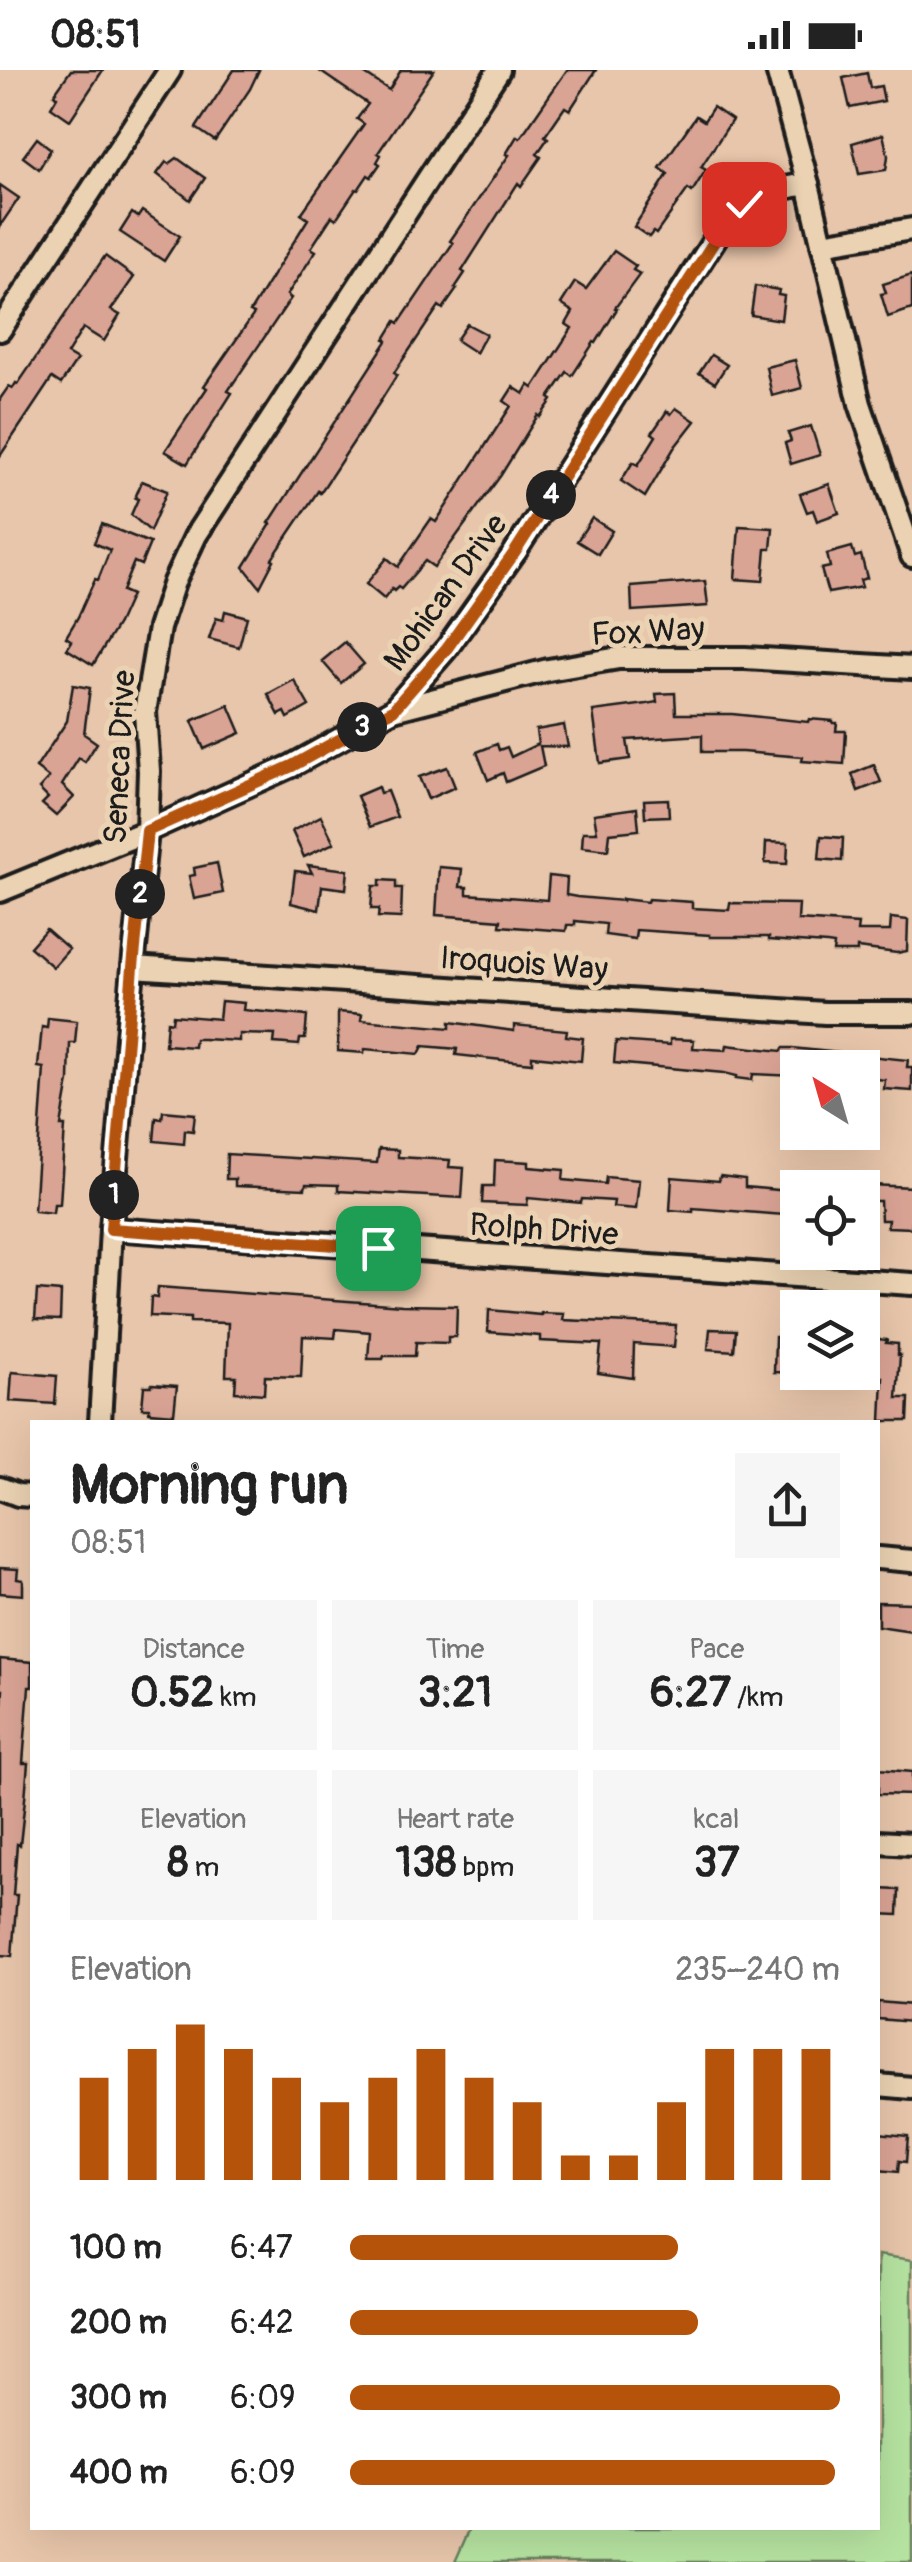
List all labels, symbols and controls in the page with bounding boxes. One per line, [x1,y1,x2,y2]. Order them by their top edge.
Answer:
text: 08:51 [50,11,141,59]
pin [702,162,787,247]
icon: check [717,177,772,232]
pin: 4 [526,470,576,520]
text: 4 [543,477,559,512]
street label: Mohican Drive [375,506,516,679]
street label: Fox Way [590,609,706,655]
street label: Seneca Drive [95,669,145,845]
pin: 3 [337,702,387,752]
text: 3 [354,709,370,744]
pin: 2 [115,869,165,919]
text: 2 [132,876,148,911]
street label: Iroquois Way [439,938,609,990]
north arrow [780,1050,880,1150]
map controls [780,1050,880,1390]
pin: 1 [89,1170,139,1220]
button: locate [780,1170,880,1270]
text: 1 [109,1177,119,1212]
street label: Rolph Drive [468,1205,620,1255]
pin [336,1206,421,1291]
icon: arrive [351,1221,406,1276]
button: layers [780,1290,880,1390]
text: Morning run [70,1451,348,1520]
button: share [735,1453,840,1558]
text: 08:51 [70,1523,146,1563]
text: Distance [142,1632,245,1667]
text: Time [426,1632,484,1667]
text: Pace [689,1632,744,1667]
text: 0.52 [130,1667,214,1719]
text: 3:21 [418,1667,492,1719]
text: 6:27 [650,1667,731,1719]
text: km [214,1680,257,1715]
text: /km [731,1680,784,1715]
text: Elevation [140,1802,247,1837]
text: Heart rate [396,1802,514,1837]
text: kcal [694,1802,739,1837]
text: 8 [167,1837,188,1889]
text: 138 [396,1837,457,1889]
text: 37 [694,1837,739,1889]
text: m [188,1850,219,1885]
text: bpm [457,1850,514,1885]
text: Elevation [70,1950,192,1990]
text: 235–240 m [675,1950,840,1990]
text: 100 m [70,2228,162,2268]
text: 6:47 [230,2228,293,2268]
text: 200 m [70,2303,167,2343]
text: 6:42 [230,2303,294,2343]
text: 300 m [70,2378,167,2418]
text: 6:09 [230,2378,296,2418]
text: 400 m [70,2453,168,2493]
text: 6:09 [230,2453,296,2493]

